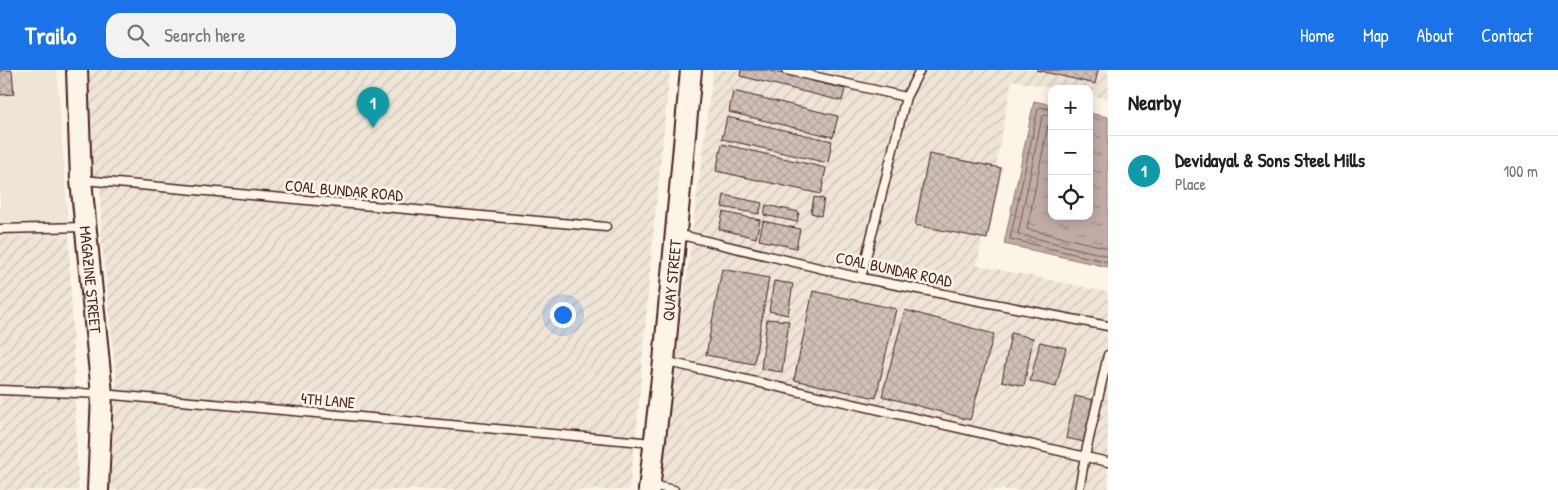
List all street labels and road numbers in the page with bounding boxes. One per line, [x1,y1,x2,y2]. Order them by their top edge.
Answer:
street label: COAL BUNDAR ROAD [284,174,404,206]
street label: MAGAZINE STREET [75,225,107,335]
street label: QUAY STREET [657,238,686,322]
street label: COAL BUNDAR ROAD [834,246,955,292]
street label: 4TH LANE [300,387,356,413]

